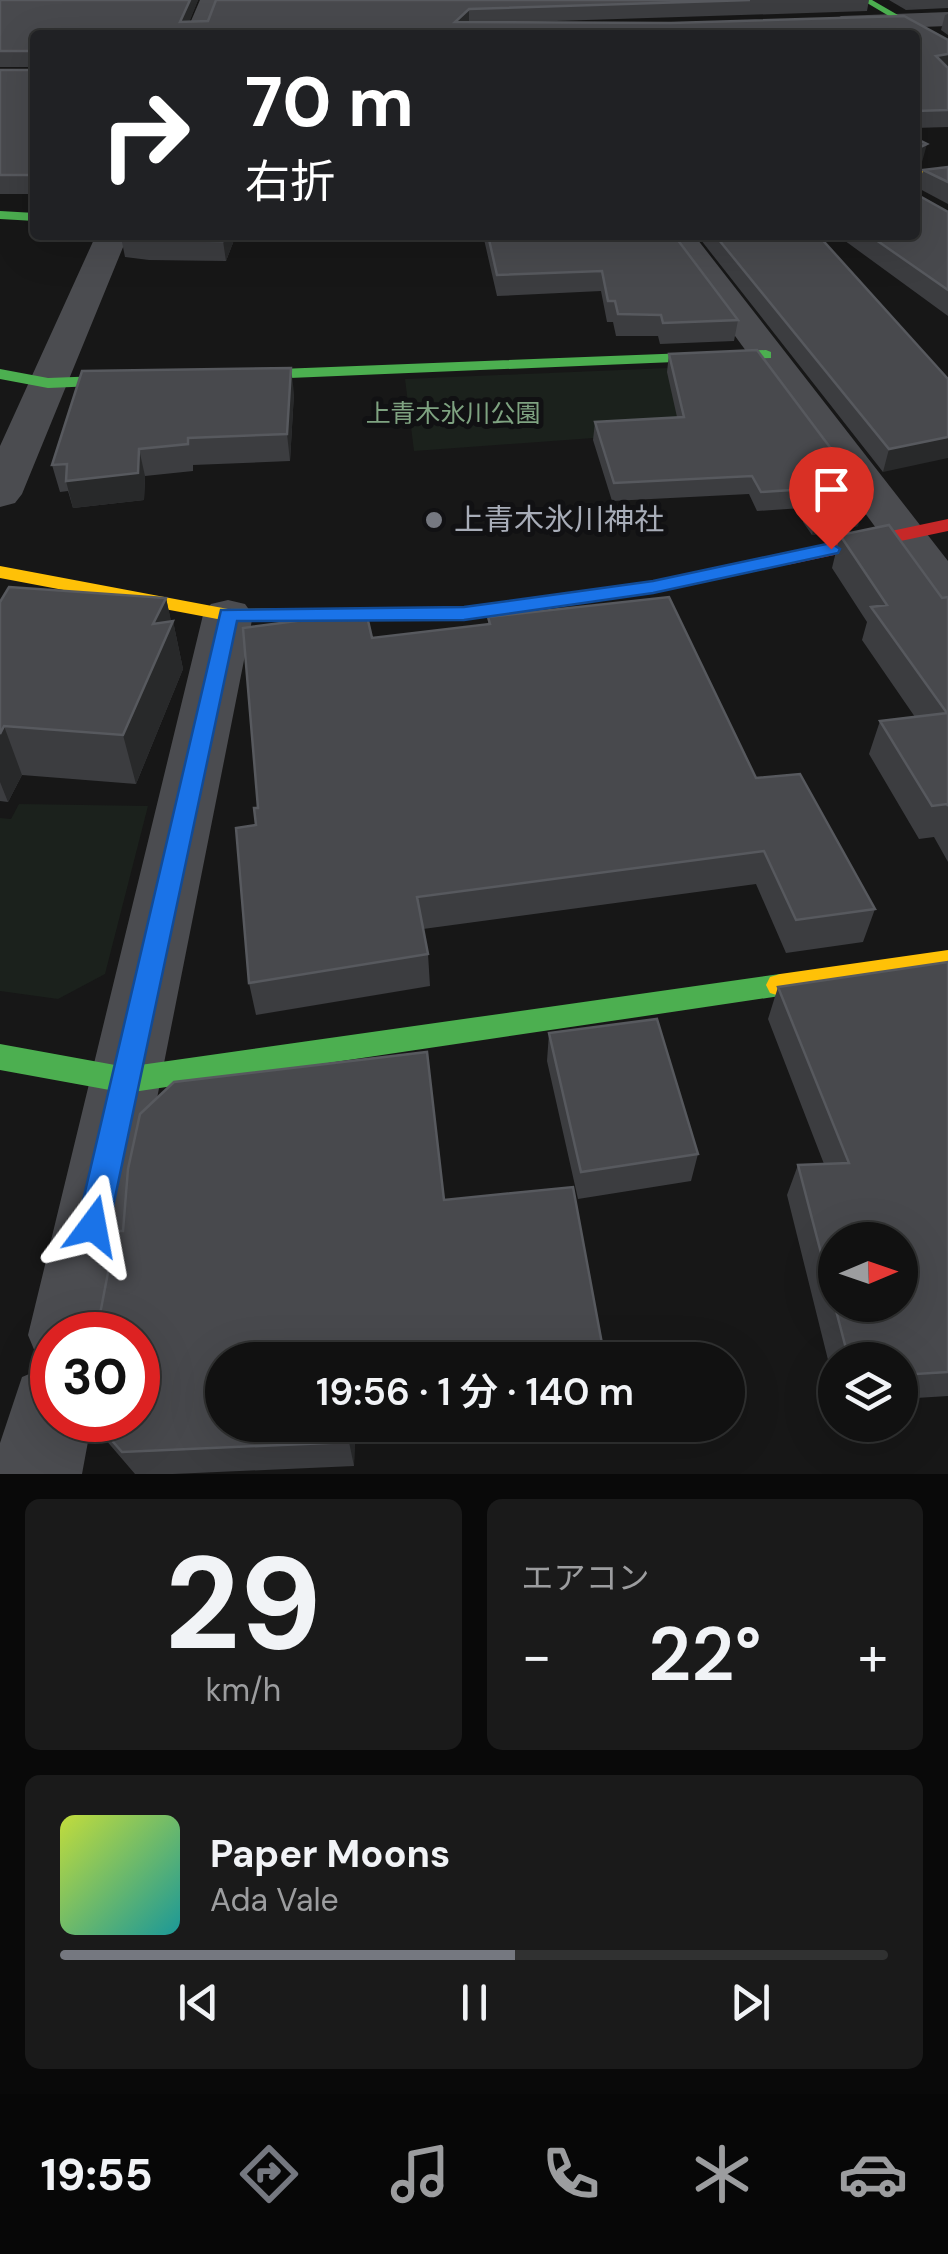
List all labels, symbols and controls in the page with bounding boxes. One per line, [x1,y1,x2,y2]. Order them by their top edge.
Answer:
text: 70 m [245,57,414,148]
icon: right [80,70,210,200]
text: 右折 [245,152,335,211]
park label: 上青木氷川公園 [365,397,541,430]
pin [789,447,874,550]
icon: arrive [804,462,859,517]
place label: 上青木氷川神社 [454,500,664,539]
marker: 上青木氷川神社 [423,509,445,531]
position arrow [41,1174,145,1278]
north arrow [818,1222,918,1322]
map controls [818,1222,918,1442]
speed limit sign: 30 [30,1312,160,1442]
button: layers [818,1342,918,1442]
text: 19:56 · 1 分 · 140 m [316,1367,634,1417]
text: 29 [165,1519,322,1688]
text: エアコン [522,1557,650,1599]
text: 22° [648,1606,761,1703]
text: − [522,1620,552,1692]
text: + [858,1620,888,1692]
text: km/h [205,1669,281,1711]
text: Paper Moons [210,1829,450,1879]
text: Ada Vale [210,1879,339,1921]
icon: previous [171,1975,226,2030]
icon: pause [447,1975,502,2030]
icon: next [723,1975,778,2030]
icon: directions [234,2139,304,2209]
icon: music [385,2139,455,2209]
icon: phone [536,2139,606,2209]
icon: climate [687,2139,757,2209]
icon: car [838,2139,908,2209]
text: 19:55 [40,2145,153,2204]

